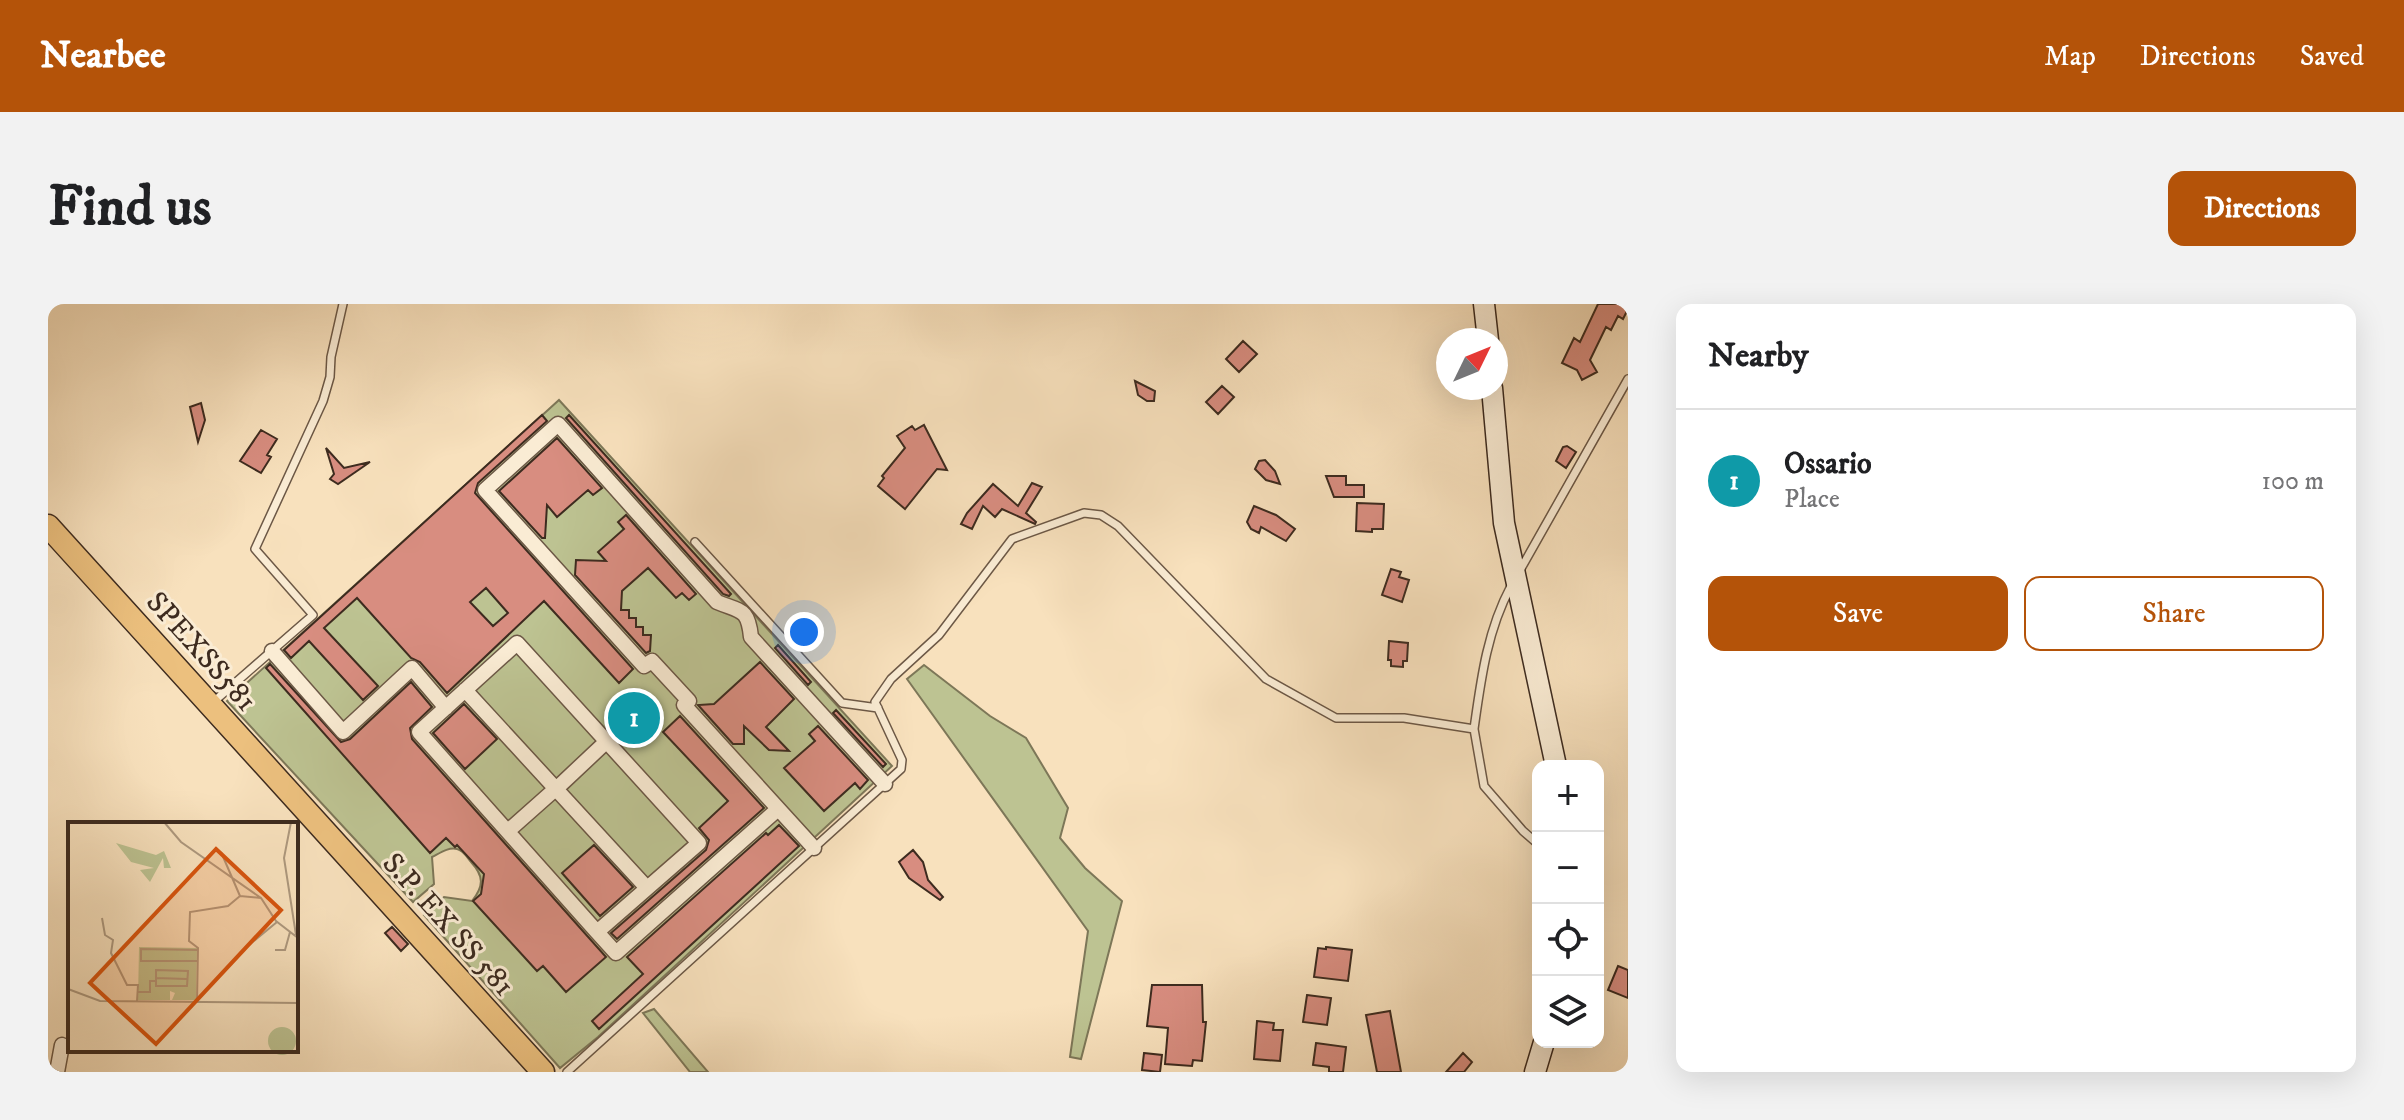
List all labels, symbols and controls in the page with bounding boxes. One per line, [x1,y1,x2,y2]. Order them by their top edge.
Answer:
text: Nearbee [40,32,166,80]
text: Map [2044,39,2096,74]
text: Directions [2140,39,2256,74]
text: Saved [2300,39,2364,74]
button: Directions [2168,171,2356,246]
text: Find us [48,173,212,243]
north arrow [1436,328,1508,400]
text: Nearby [1708,335,1809,377]
text: Ossario [1784,446,1872,483]
text: 1 [1729,465,1739,498]
text: 100 m [2261,465,2324,498]
text: Place [1784,483,1840,516]
button: Save [1708,576,2008,651]
button: Share [2024,576,2324,651]
street label: SPEXSS581 [137,584,264,720]
your location [784,612,824,652]
pin: 1 [608,688,660,748]
map controls [1532,760,1604,1048]
button: + [1532,760,1604,832]
inset map [68,822,298,1052]
button: − [1532,832,1604,904]
street label: S.P. EX SS 581 [374,846,522,1004]
button: locate [1532,904,1604,976]
button: layers [1532,976,1604,1048]

